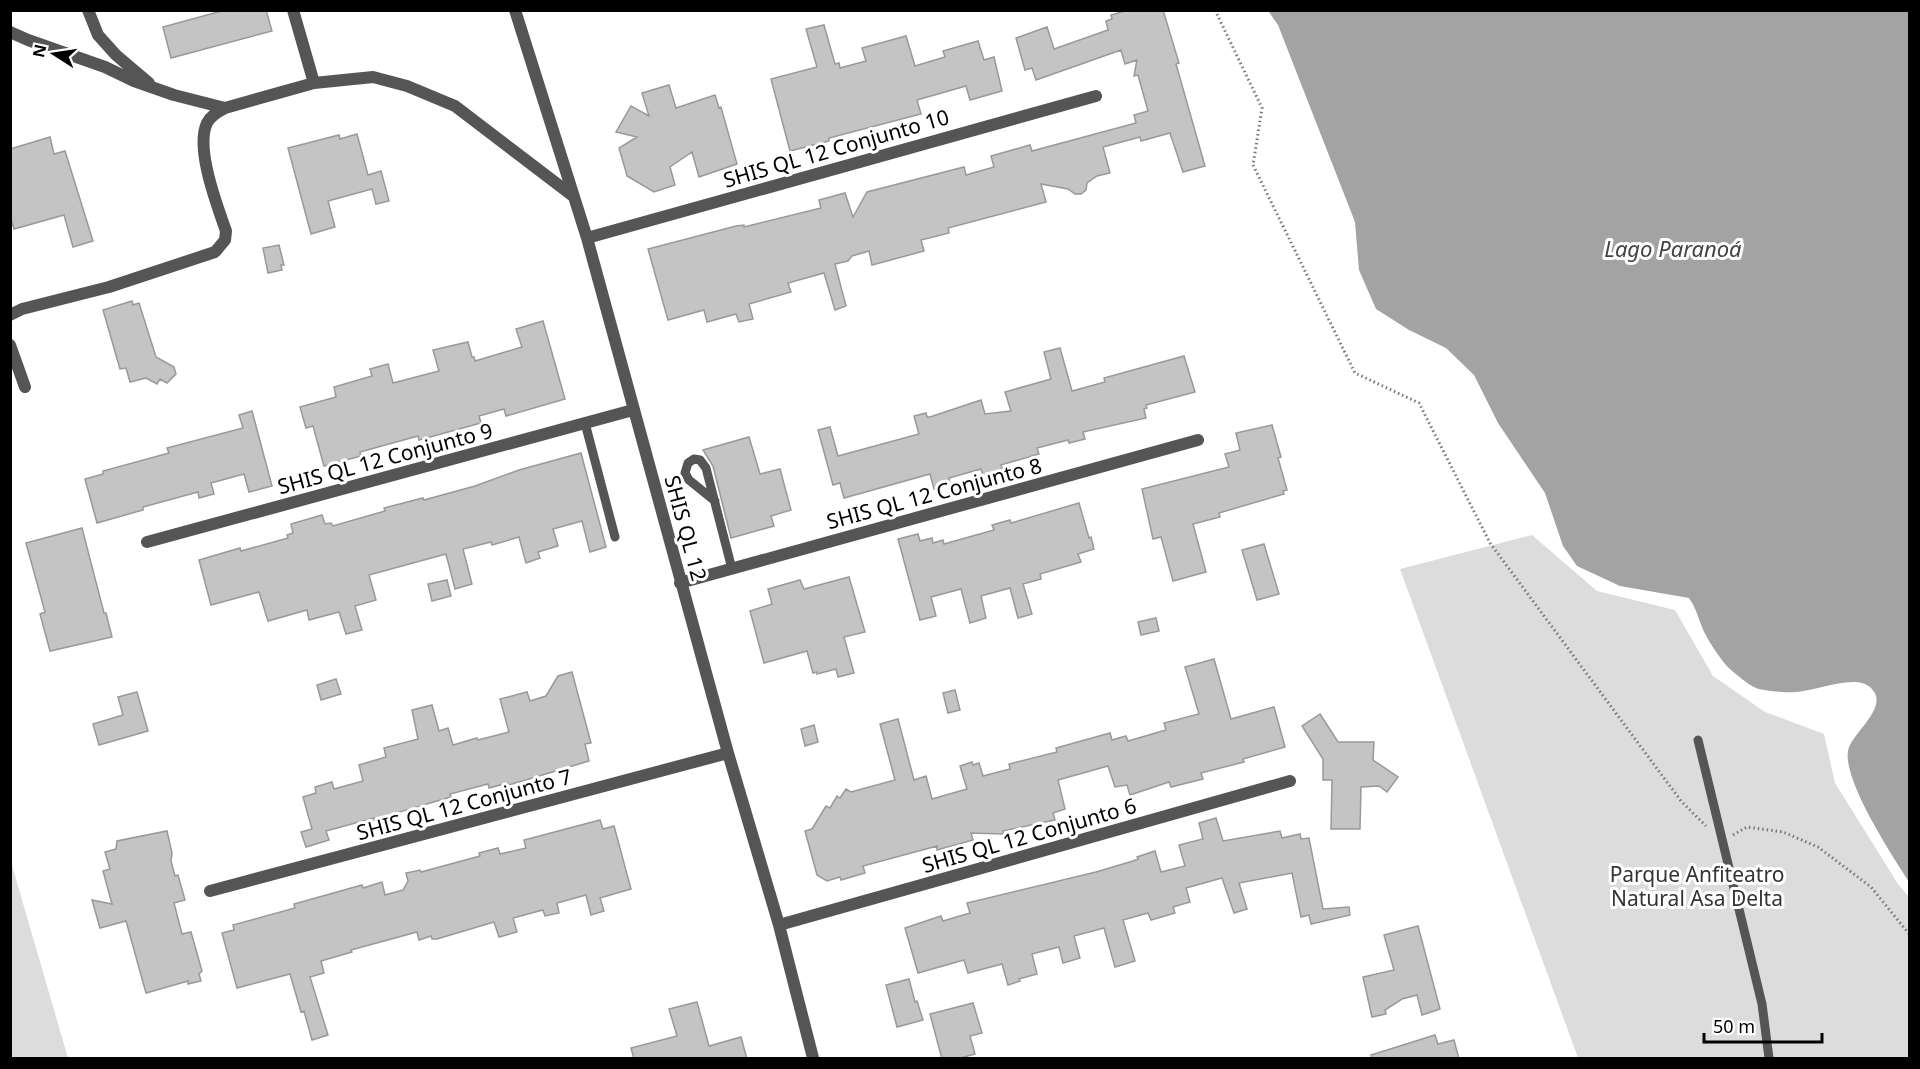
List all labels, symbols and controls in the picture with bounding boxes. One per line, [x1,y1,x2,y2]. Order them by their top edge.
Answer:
north arrow [24,24,84,84]
text: N [27,42,51,60]
street label: SHIS QL 12 Conjunto 10 [720,102,952,194]
water label: Lago Paranoá [1604,233,1742,263]
street label: SHIS QL 12 Conjunto 9 [274,416,496,500]
street label: SHIS QL 12 Conjunto 8 [823,451,1045,535]
street label: SHIS QL 12 [658,472,714,584]
street label: SHIS QL 12 Conjunto 7 [353,762,575,846]
street label: SHIS QL 12 Conjunto 6 [919,791,1139,879]
park label: Parque Anfiteatro Natural Asa Delta [1610,860,1784,912]
scale bar [1704,1006,1822,1044]
text: 50 m [1713,1014,1755,1038]

